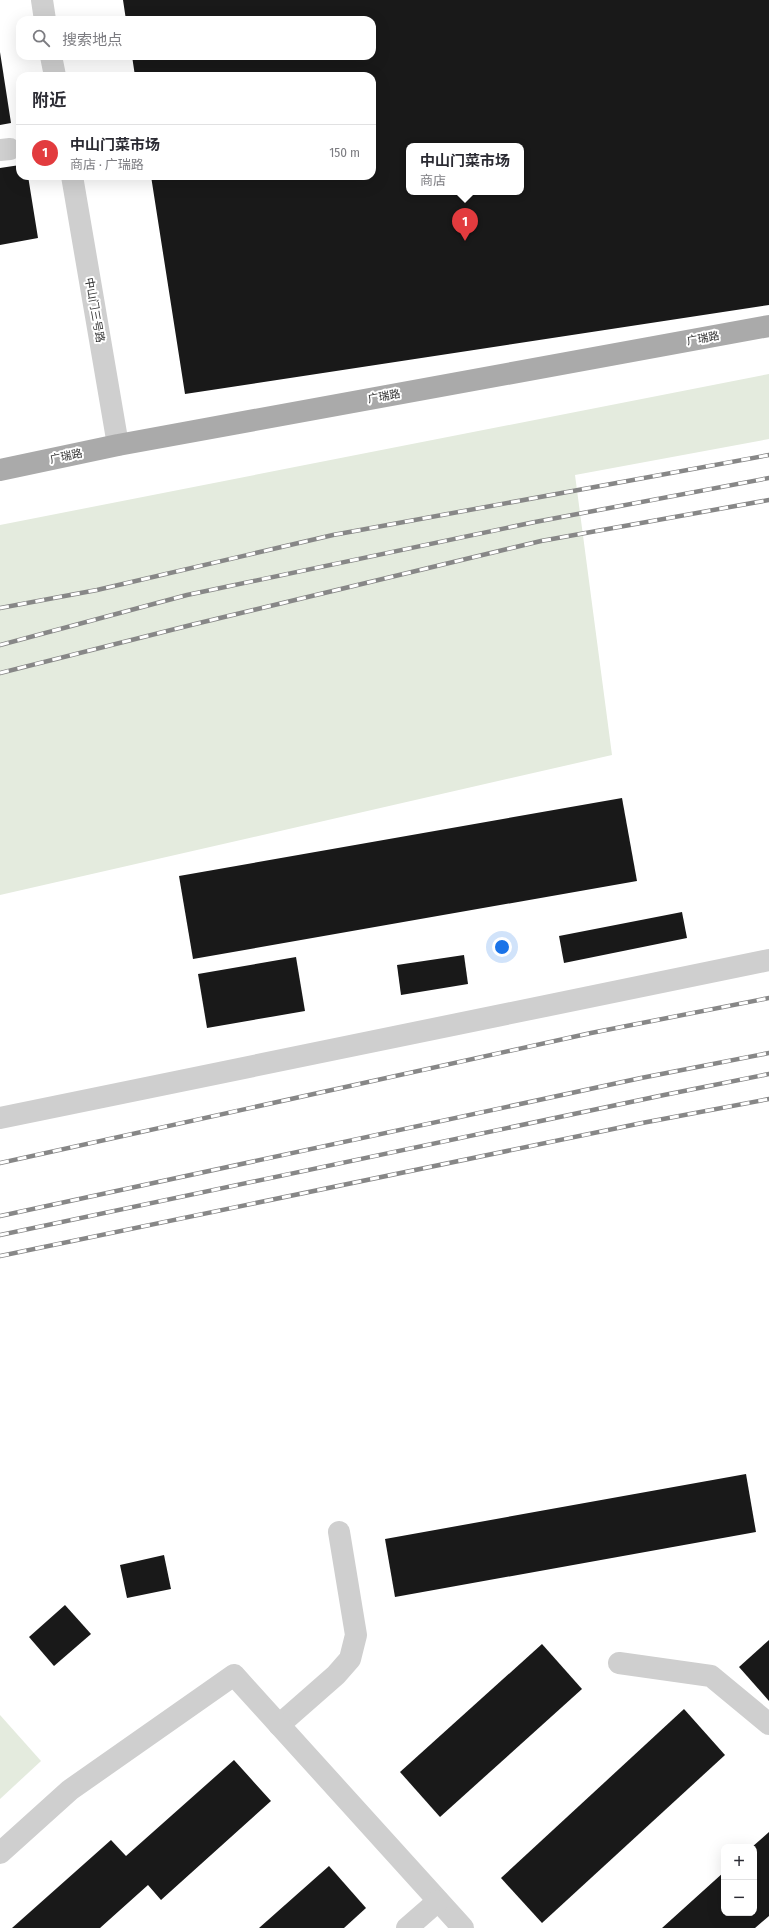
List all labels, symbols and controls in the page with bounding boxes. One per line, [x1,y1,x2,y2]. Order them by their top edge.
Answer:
search box [16,16,376,60]
icon: search [30,27,52,49]
text: 搜索地点 [62,31,122,49]
text: 附近 [32,90,66,111]
text: 中山门菜市场 [70,136,160,154]
popup [406,143,524,195]
text: 1 [42,145,48,160]
text: 150 m [329,145,360,160]
text: 中山门菜市场 [420,152,510,170]
text: 商店 · 广瑞路 [70,157,144,172]
text: 商店 [420,173,446,188]
pin: 1 [452,208,478,241]
street label: 中山门三号路 [82,276,107,344]
street label: 广瑞路 [686,329,720,348]
street label: 广瑞路 [367,387,401,406]
street label: 广瑞路 [49,447,84,466]
your location [492,937,512,957]
map controls [721,1844,757,1916]
button: + [721,1844,757,1880]
button: − [721,1880,757,1916]

